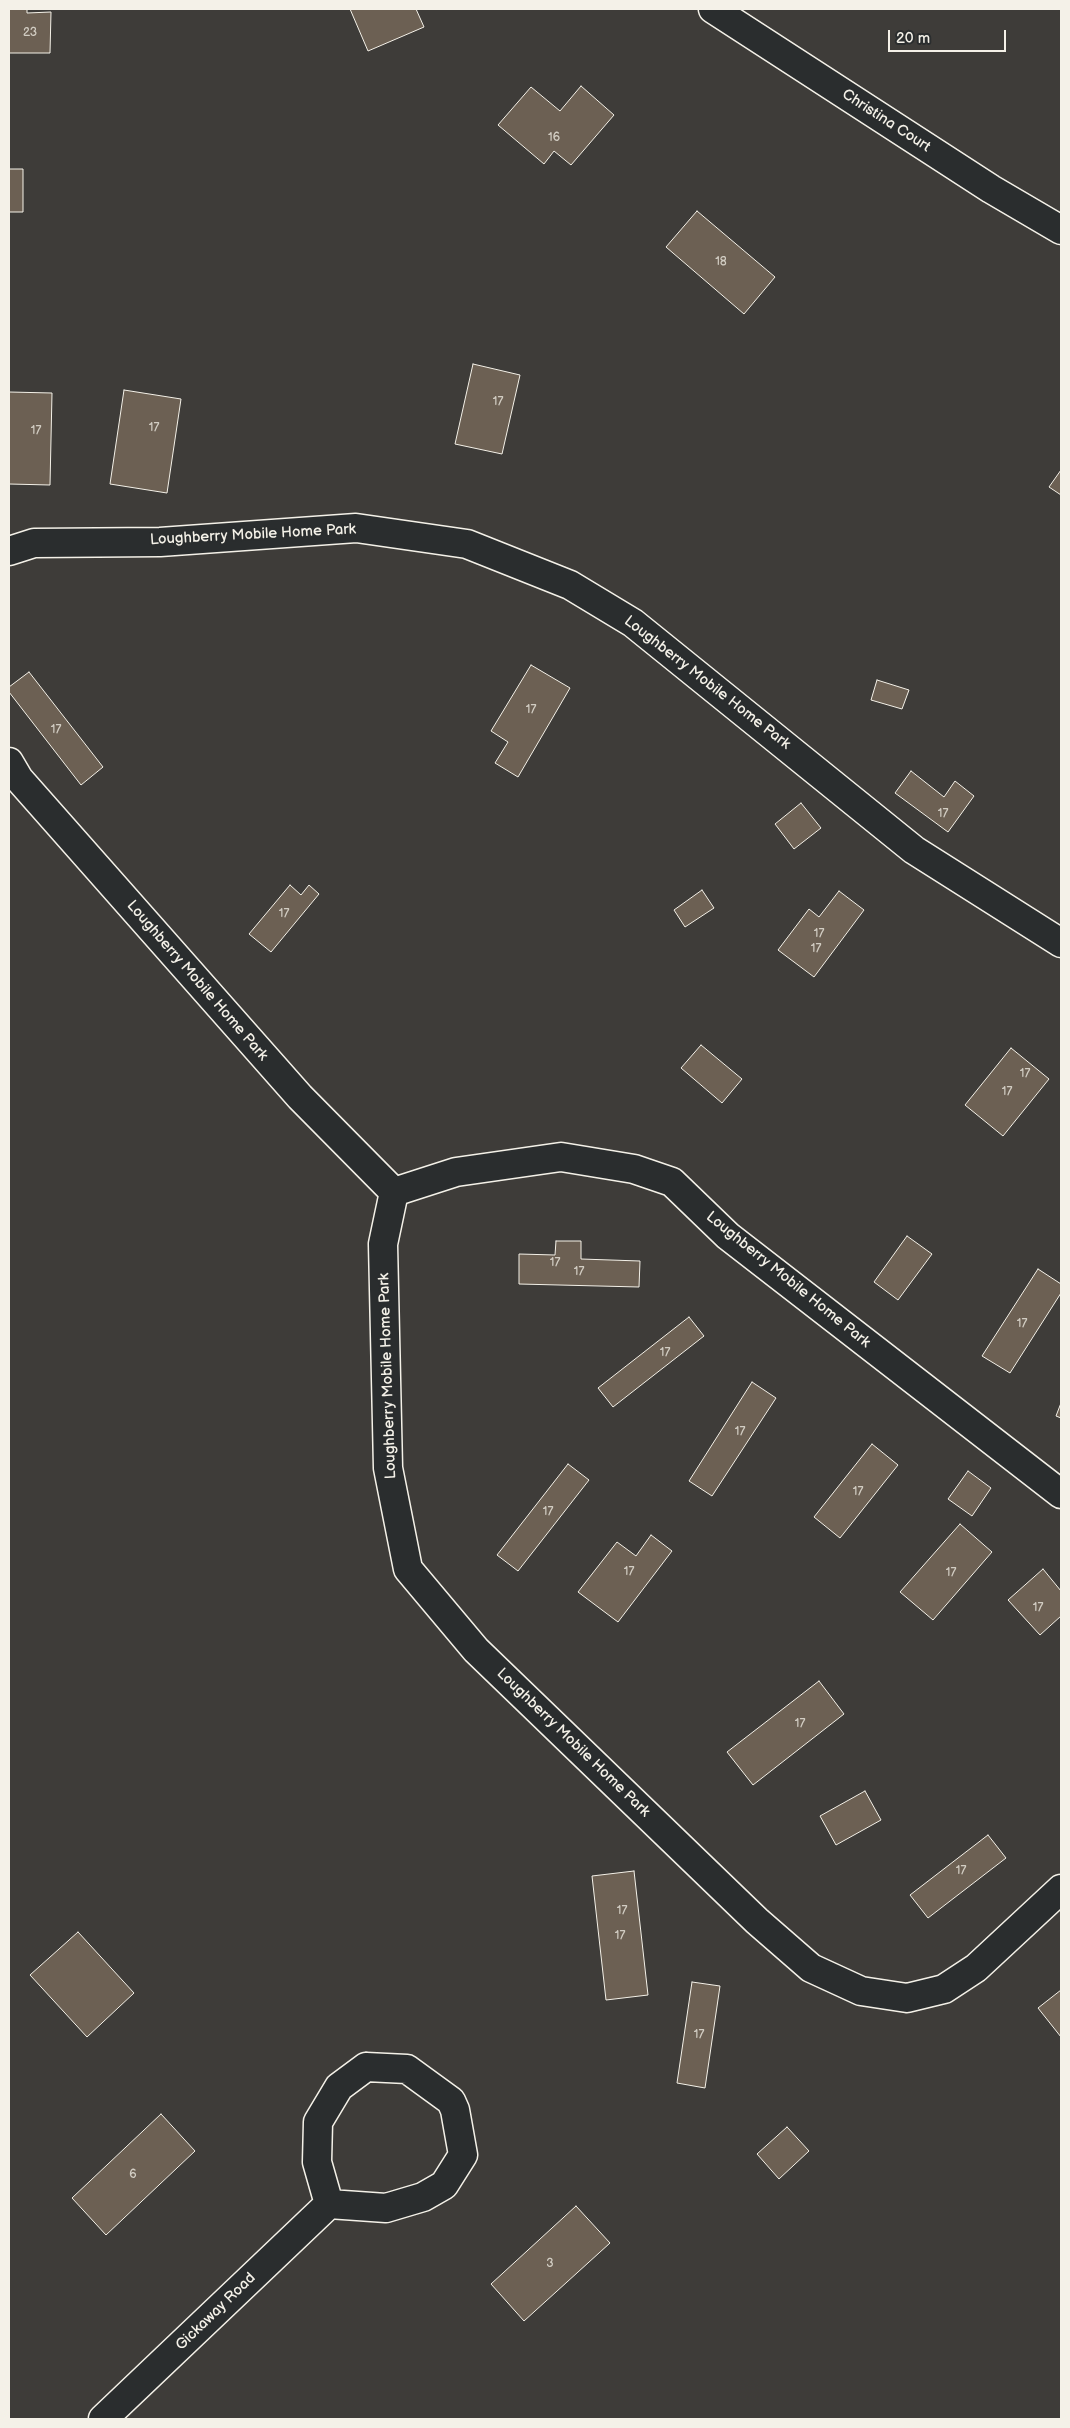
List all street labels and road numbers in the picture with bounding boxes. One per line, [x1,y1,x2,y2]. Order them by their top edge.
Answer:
street label: Christina Court [838,86,934,156]
street label: Loughberry Mobile Home Park [150,521,356,549]
street label: Loughberry Mobile Home Park [620,612,794,754]
street label: Loughberry Mobile Home Park [123,897,271,1065]
street label: Loughberry Mobile Home Park [702,1208,874,1352]
street label: Loughberry Mobile Home Park [375,1273,401,1479]
street label: Loughberry Mobile Home Park [493,1665,653,1821]
street label: Gickaway Road [172,2269,260,2355]

